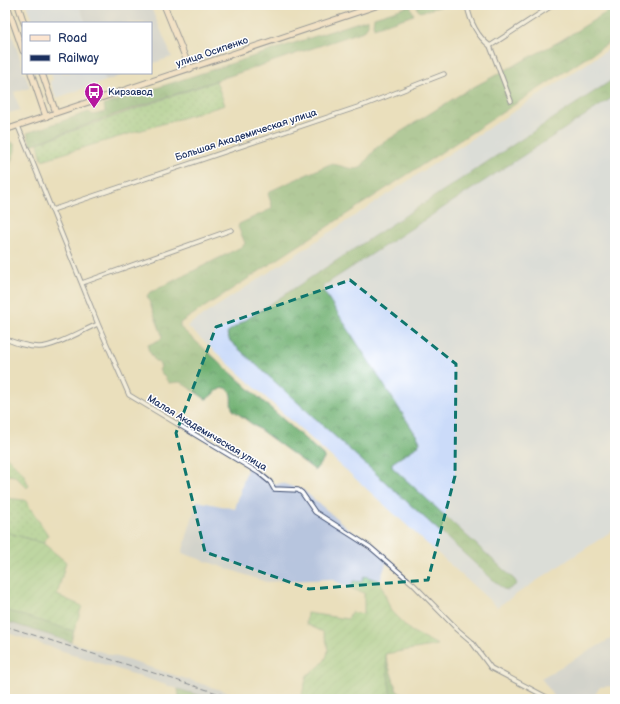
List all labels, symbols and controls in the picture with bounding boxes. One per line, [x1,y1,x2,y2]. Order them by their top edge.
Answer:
legend [22,22,152,74]
text: Road [58,31,87,46]
street label: улица Осипенко [174,34,250,70]
text: Railway [58,51,100,66]
bus stop icon: Кирзавод [83,81,105,109]
place label: Кирзавод [108,86,153,98]
street label: Большая Академическая улица [174,106,318,164]
street label: Малая Академическая улица [145,392,269,474]

